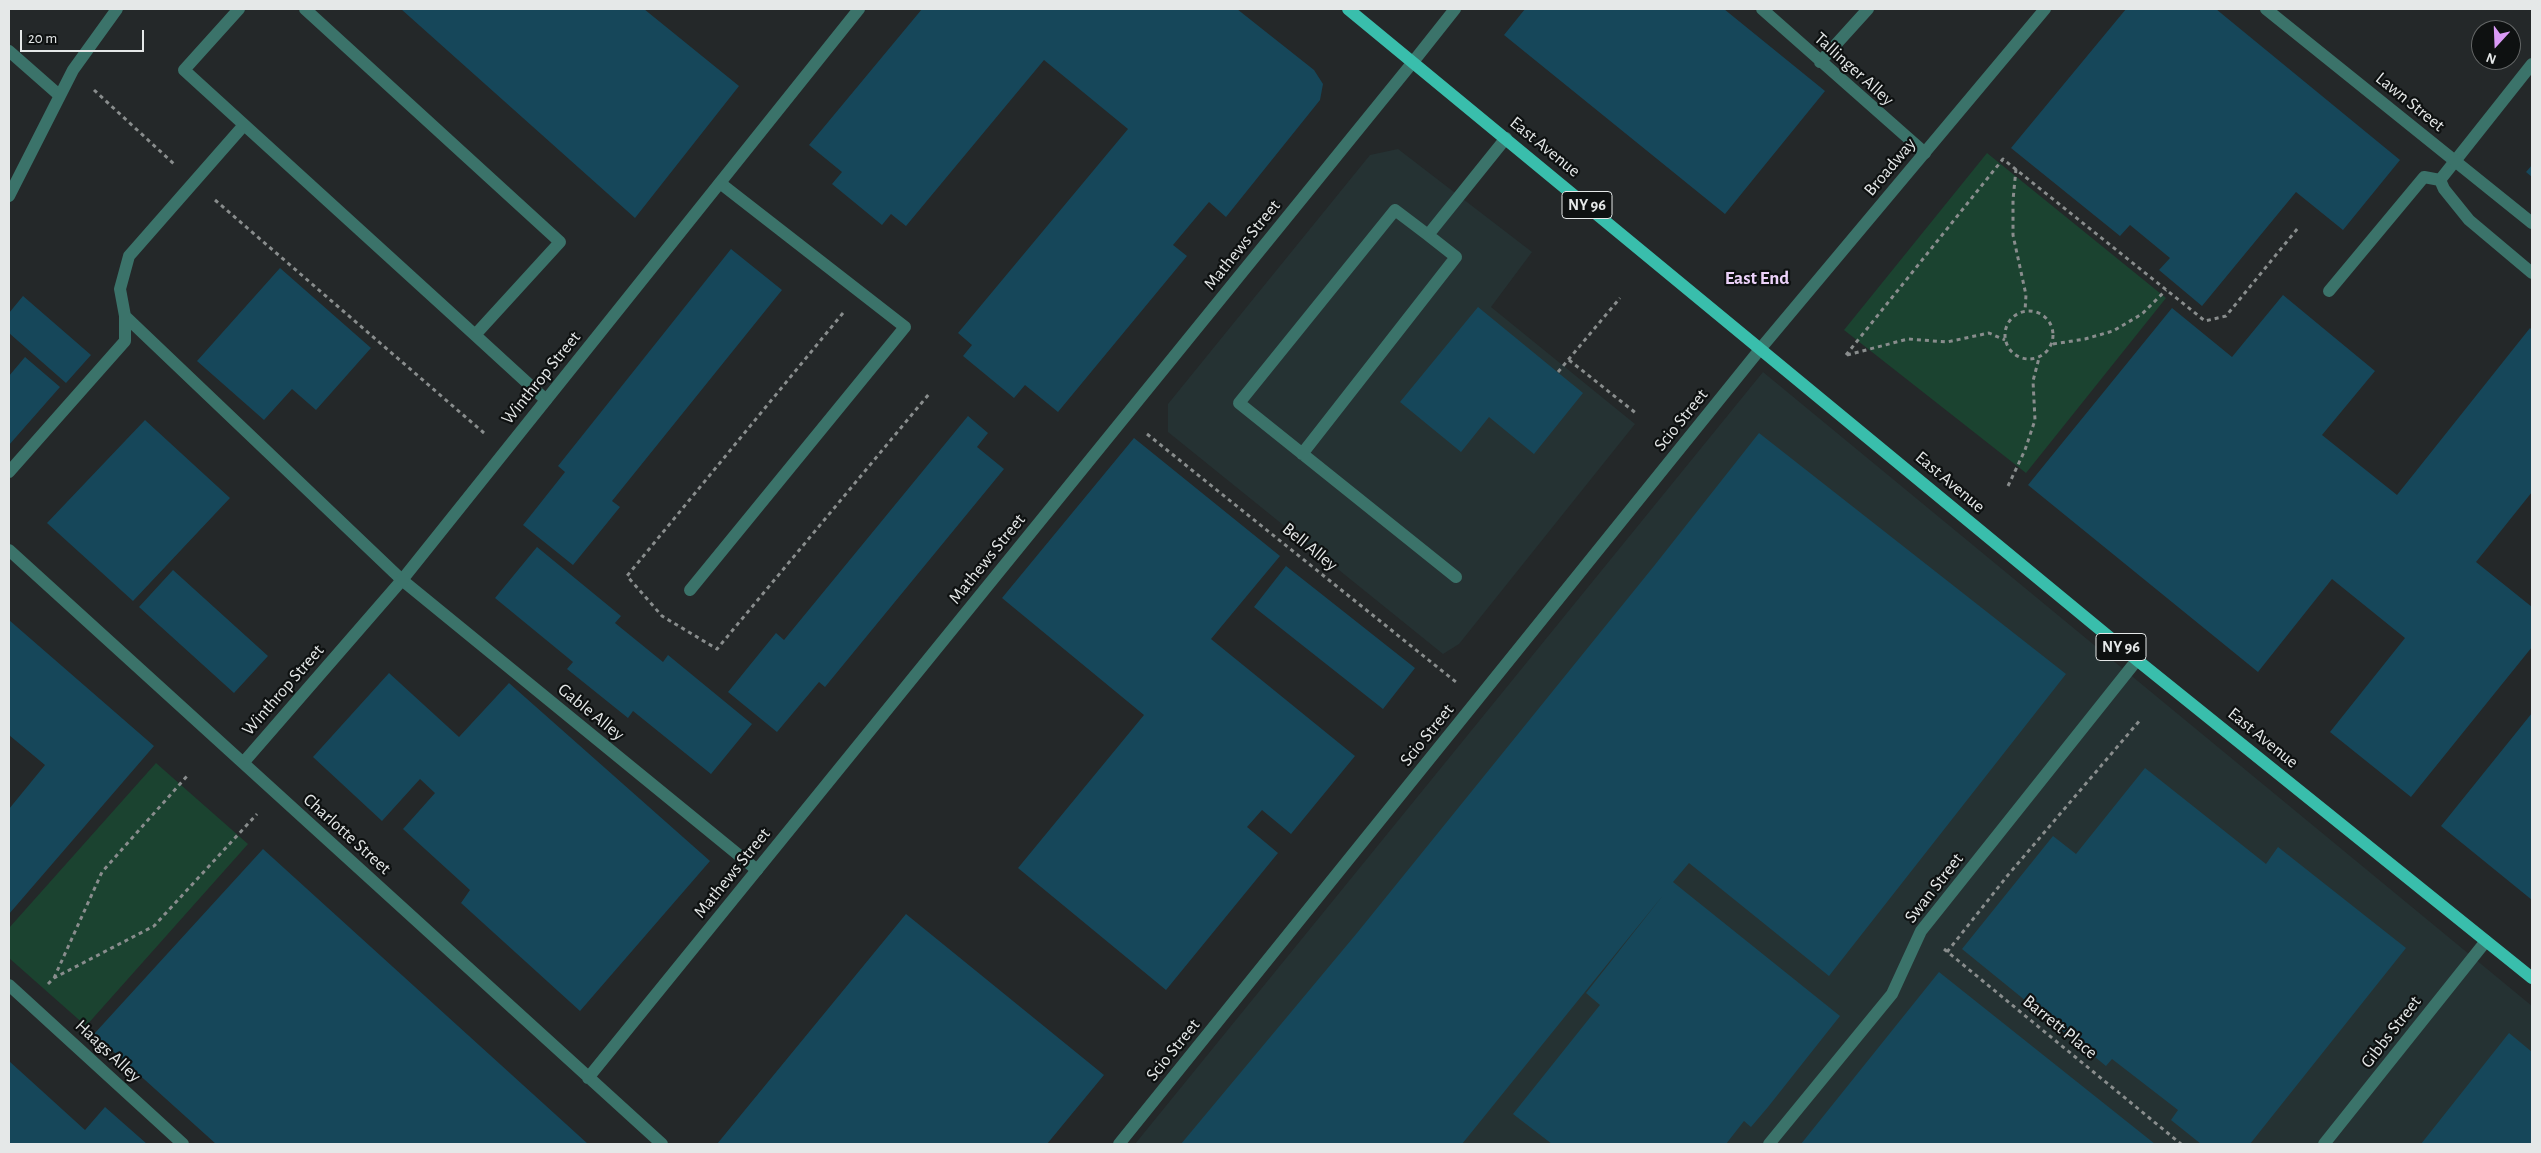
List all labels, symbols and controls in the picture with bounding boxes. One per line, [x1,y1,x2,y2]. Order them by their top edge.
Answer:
scale bar [22,20,146,52]
north arrow [2471,20,2521,70]
street label: Tallinger Alley [1810,28,1898,110]
text: 20 m [28,31,57,46]
text: N [2484,50,2498,66]
street label: Lawn Street [2371,68,2449,136]
street label: East Avenue [1505,112,1585,182]
street label: Broadway [1859,134,1921,200]
road number: NY 96 [1562,192,1612,218]
street label: Mathews Street [1199,196,1285,294]
district label: East End [1725,267,1789,289]
street label: Winthrop Street [497,327,585,429]
street label: Scio Street [1649,385,1713,455]
street label: East Avenue [1911,447,1989,517]
street label: Mathews Street [944,510,1030,608]
street label: Bell Alley [1278,518,1342,576]
road number: NY 96 [2096,634,2146,660]
street label: Winthrop Street [238,640,328,740]
street label: Gable Alley [553,679,629,745]
street label: Scio Street [1395,700,1459,770]
street label: East Avenue [2223,703,2303,773]
street label: Charlotte Street [299,789,395,879]
street label: Mathews Street [689,824,775,922]
street label: Swan Street [1900,849,1968,927]
street label: Barrett Place [2018,990,2102,1064]
street label: Gibbs Street [2356,992,2426,1072]
street label: Haags Alley [71,1015,145,1087]
street label: Scio Street [1141,1015,1205,1085]

